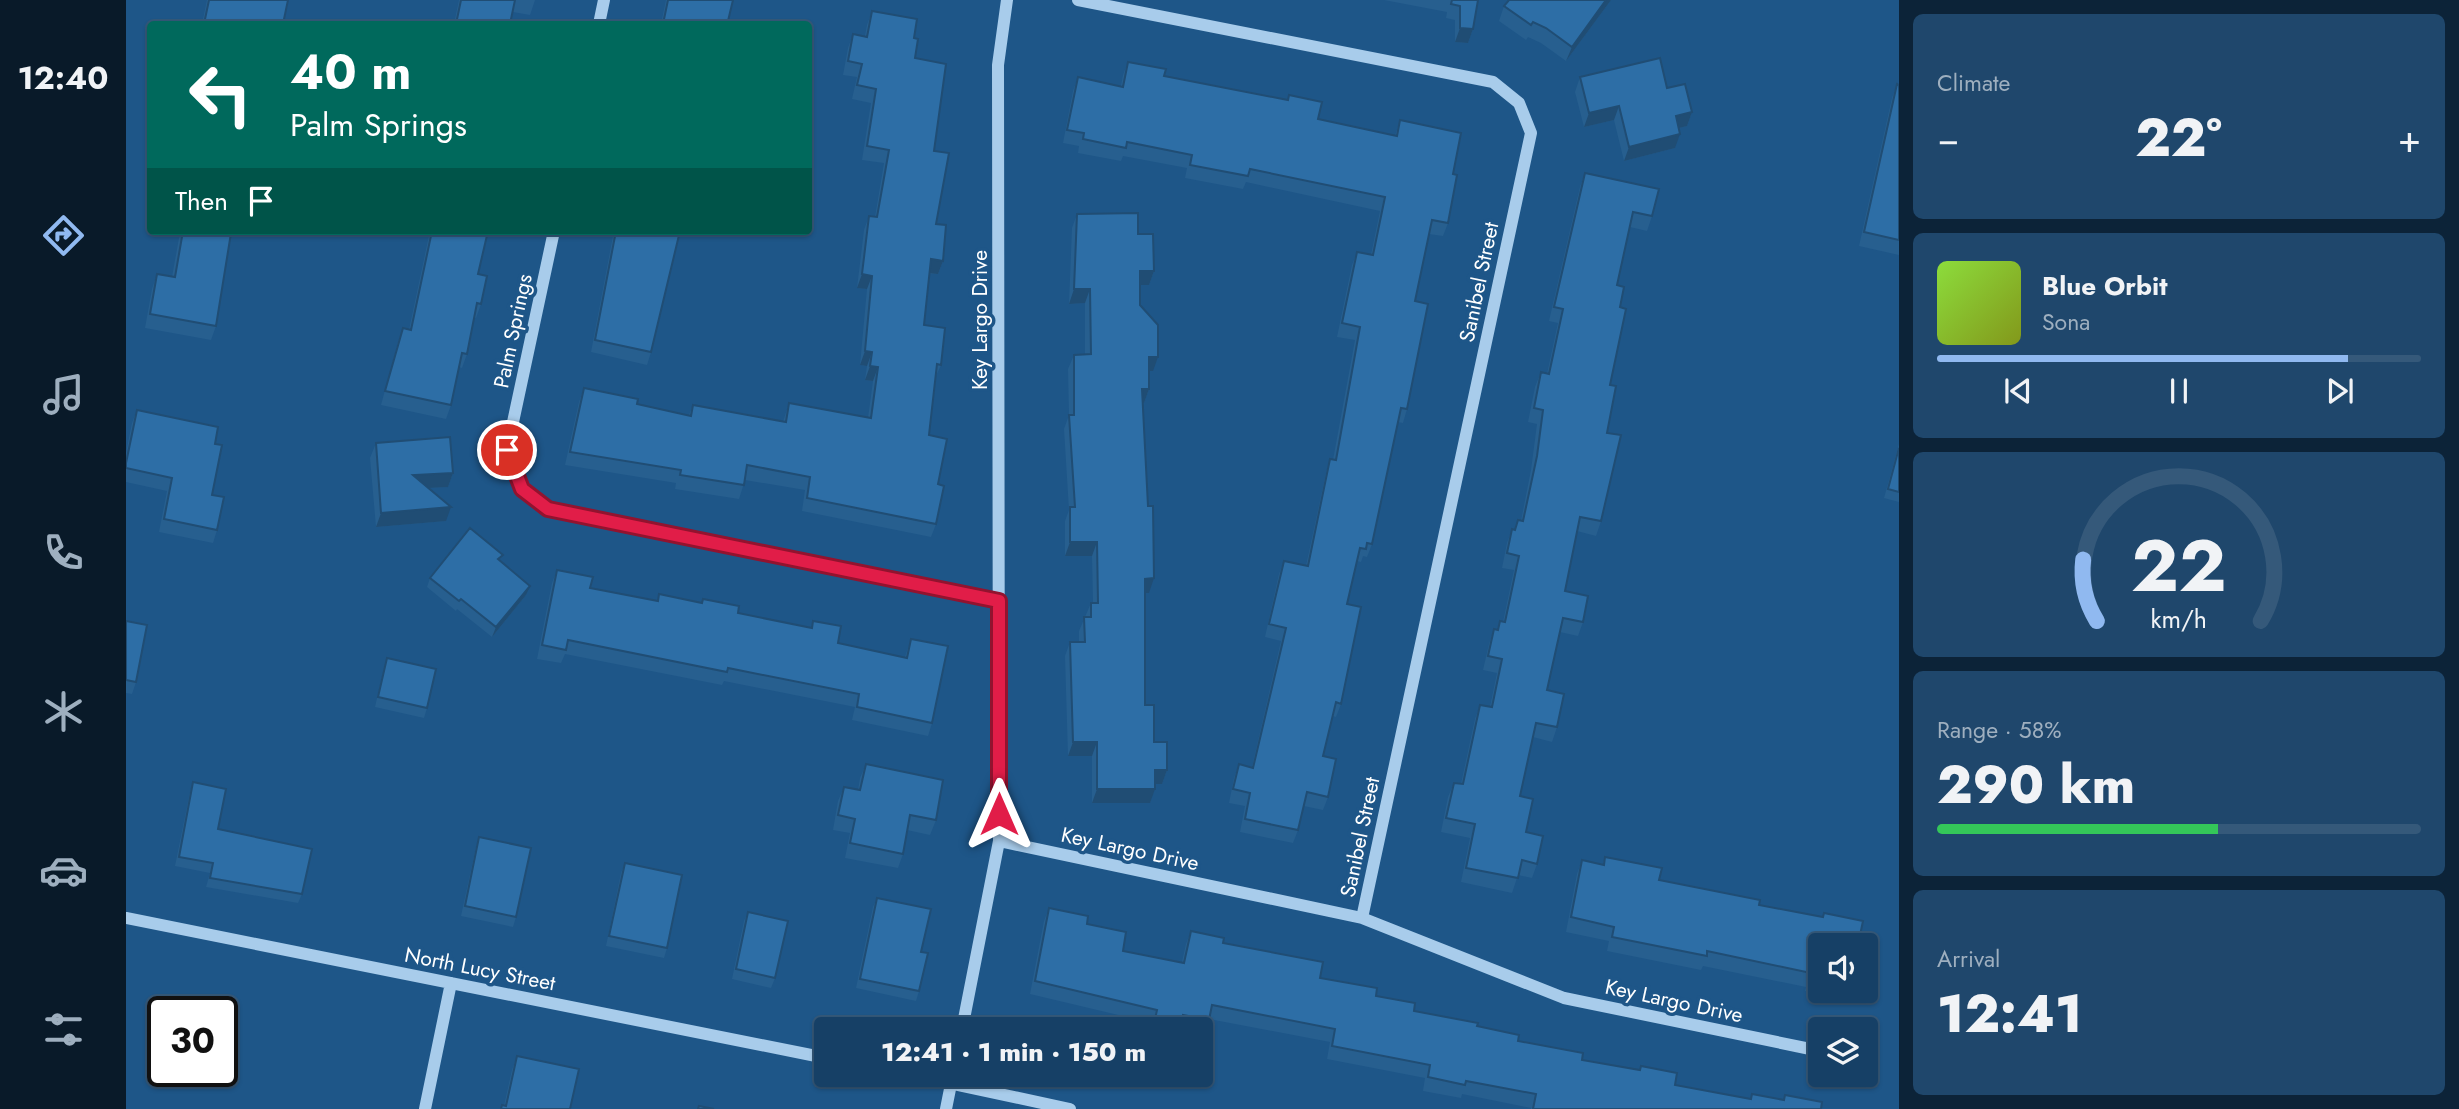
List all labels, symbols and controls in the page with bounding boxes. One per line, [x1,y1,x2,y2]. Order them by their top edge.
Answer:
text: 40 m [290,37,412,107]
icon: left [175,49,266,140]
text: 12:40 [17,55,109,101]
text: Climate [1937,66,2010,100]
text: 22° [2135,100,2222,176]
text: Palm Springs [290,102,467,148]
text: − [1937,111,1959,166]
text: + [2398,111,2421,166]
text: Then [175,182,228,220]
icon: arrive [242,182,280,220]
icon: directions [39,211,88,260]
street label: Sanibel Street [1452,219,1506,345]
street label: Key Largo Drive [965,250,995,390]
text: Blue Orbit [2042,267,2167,305]
street label: Palm Springs [486,271,540,391]
text: Sona [2042,305,2090,339]
icon: music [39,370,88,419]
icon: previous [1999,372,2037,410]
icon: pause [2160,372,2198,410]
icon: next [2321,372,2359,410]
pin [477,420,537,480]
icon: arrive [488,431,526,469]
text: 22 [2131,513,2227,618]
icon: phone [39,528,88,577]
text: km/h [2151,600,2207,636]
icon: climate [39,687,88,736]
text: Range · 58% [1937,713,2061,747]
text: 290 km [1937,747,2135,823]
street label: Sanibel Street [1333,774,1387,900]
position arrow [962,777,1036,851]
street label: Key Largo Drive [1058,820,1202,878]
icon: car [39,846,88,895]
map controls [1808,933,1878,1087]
button: sound [1808,933,1878,1003]
street label: North Lucy Street [402,940,558,998]
text: Arrival [1937,942,2000,976]
street label: Key Largo Drive [1602,972,1746,1030]
text: 12:41 [1937,976,2082,1052]
speed limit sign: 30 [147,996,238,1087]
icon: filters [39,1005,88,1054]
button: layers [1808,1017,1878,1087]
text: 12:41 · 1 min · 150 m [881,1033,1146,1071]

